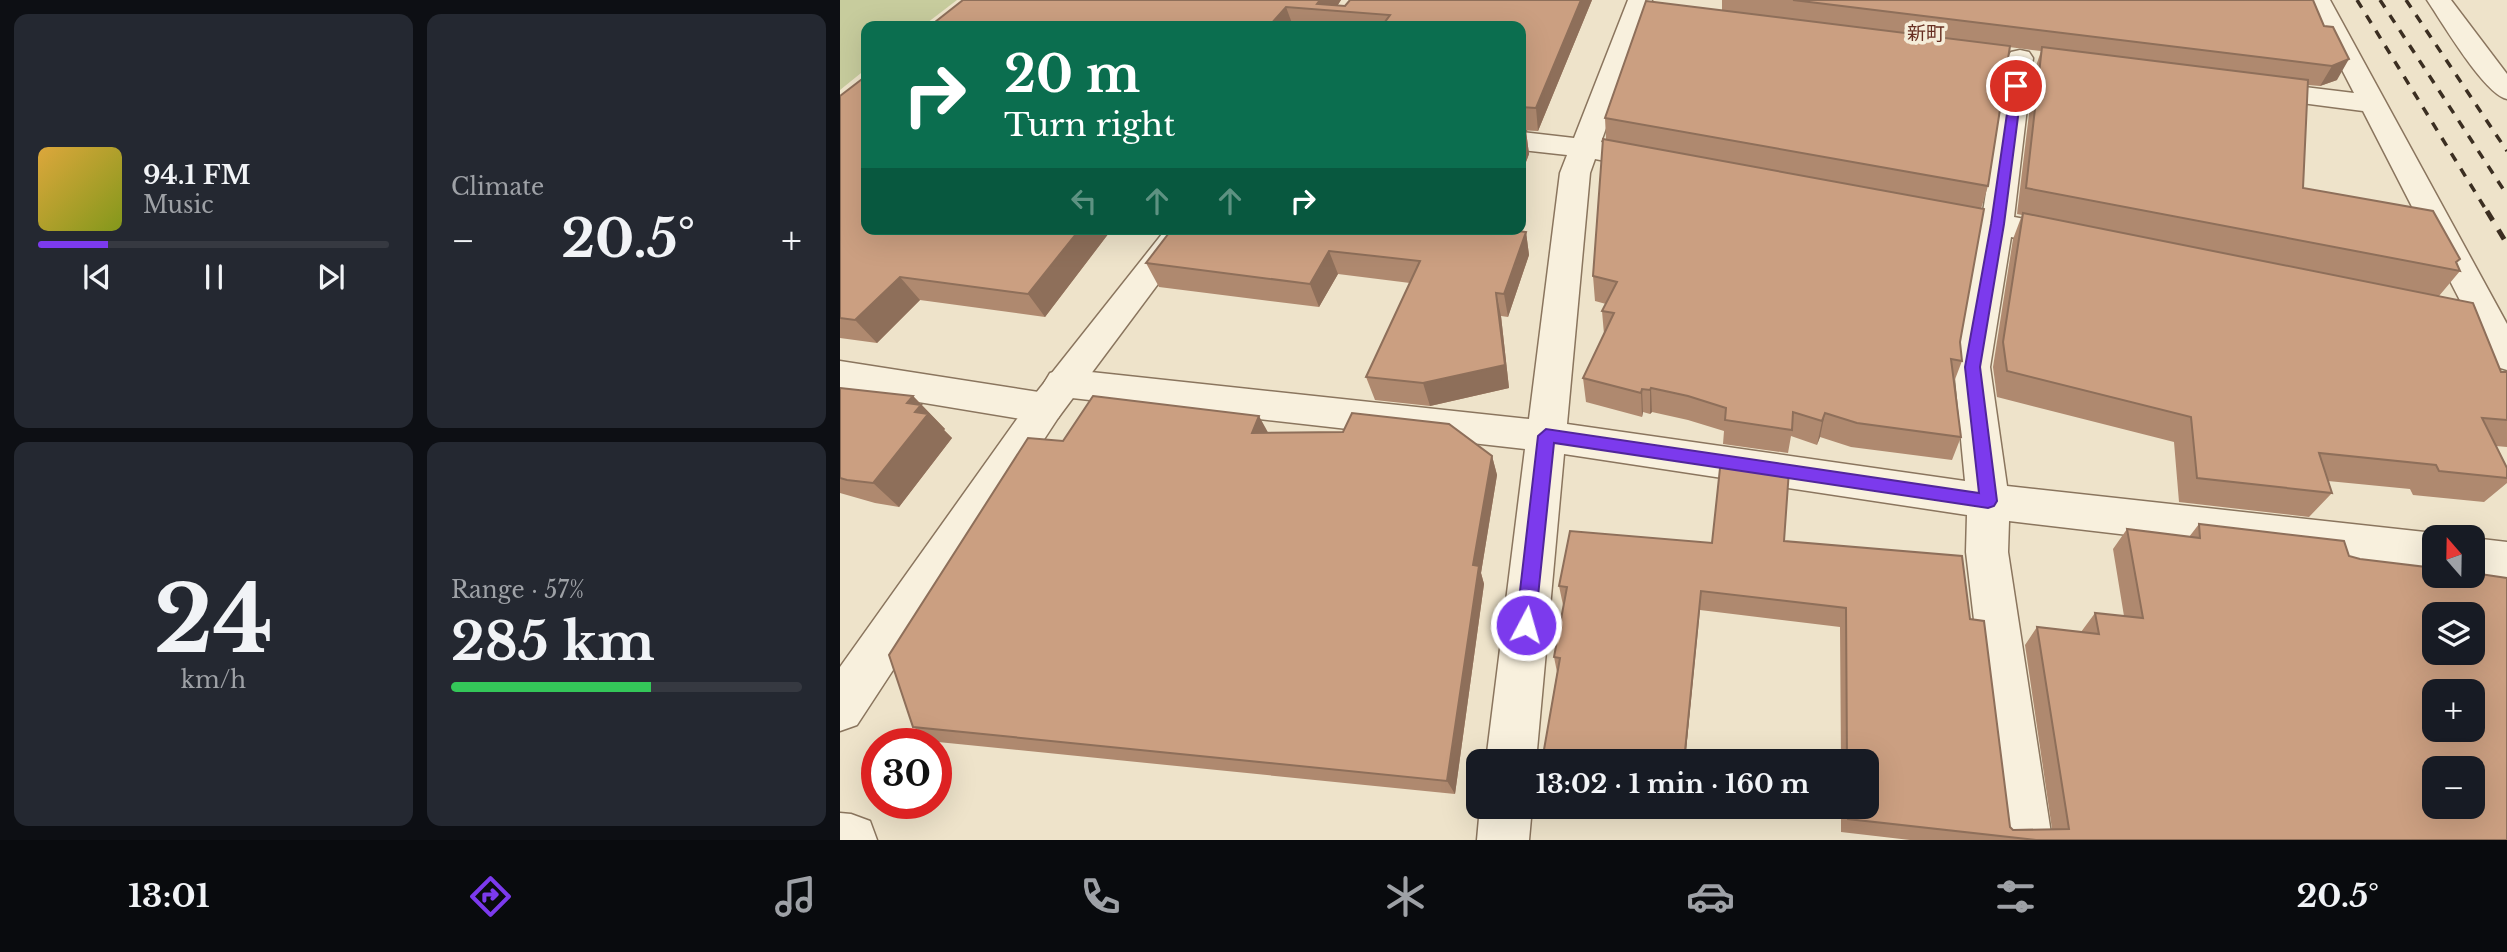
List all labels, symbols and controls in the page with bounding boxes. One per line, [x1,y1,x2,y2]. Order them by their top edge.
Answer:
district label: 新町 [1907,22,1945,45]
text: 20 m [1004,44,1140,105]
icon: right [889,49,980,140]
pin [1986,56,2046,116]
icon: arrive [1997,67,2035,105]
text: Turn right [1004,105,1175,145]
text: 94.1 FM [143,159,250,191]
text: Climate [451,173,544,201]
icon: left [1065,182,1103,220]
icon: ahead [1138,182,1176,220]
icon: ahead [1211,182,1249,220]
icon: right [1284,182,1322,220]
text: Music [143,191,214,219]
text: 20.5° [561,207,695,271]
text: − [451,217,475,264]
text: + [781,217,802,264]
icon: previous [78,258,116,296]
icon: pause [195,258,233,296]
icon: next [312,258,350,296]
north arrow [2422,525,2485,588]
map controls [2422,525,2485,819]
text: 24 [154,564,273,677]
text: Range · 57% [451,576,584,604]
position arrow [1489,588,1563,662]
button: layers [2422,602,2485,665]
text: 285 km [451,610,655,674]
text: km/h [181,666,246,694]
button: + [2422,679,2485,742]
speed limit sign: 30 [861,728,952,819]
button: − [2422,756,2485,819]
text: 13:02 · 1 min · 160 m [1536,768,1809,800]
icon: directions [466,872,515,921]
icon: music [771,872,820,921]
icon: phone [1076,872,1125,921]
icon: climate [1381,872,1430,921]
icon: car [1686,872,1735,921]
icon: filters [1991,872,2040,921]
text: 13:01 [128,876,210,916]
text: 20.5° [2296,876,2379,916]

